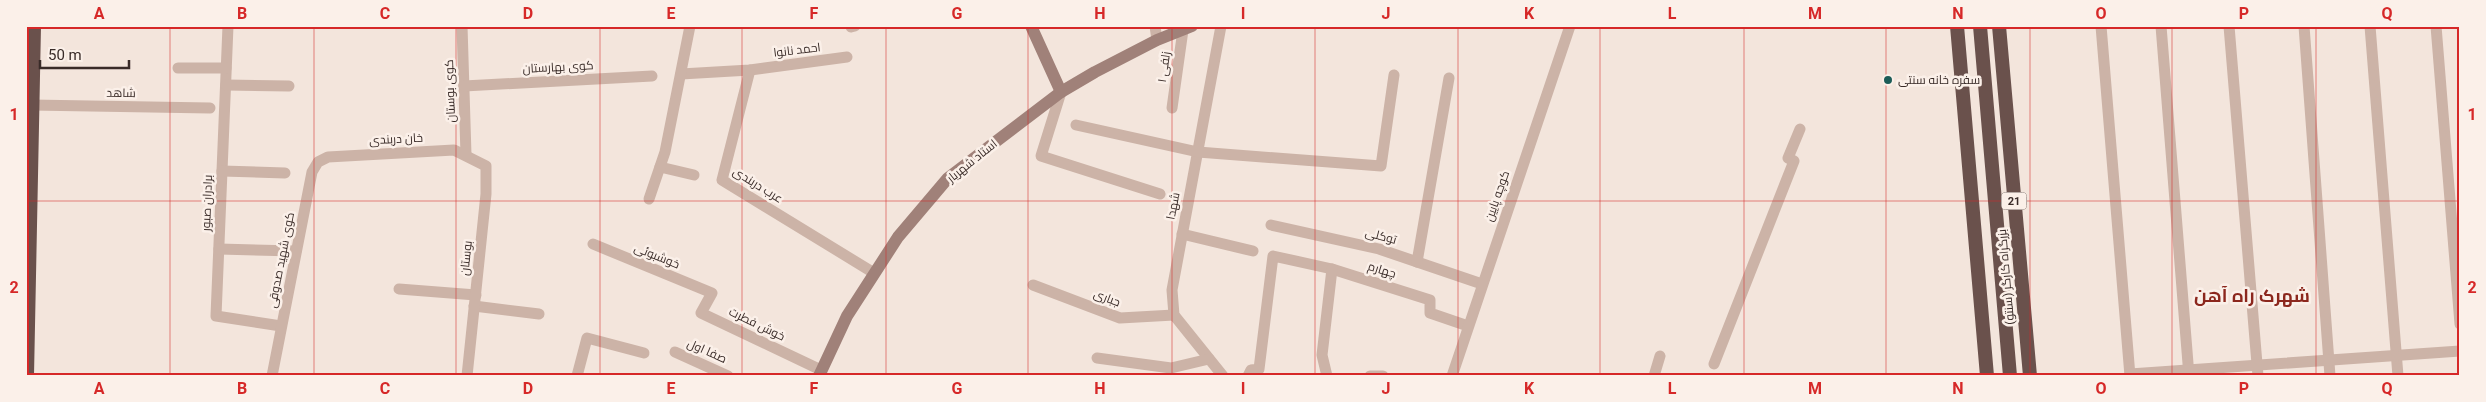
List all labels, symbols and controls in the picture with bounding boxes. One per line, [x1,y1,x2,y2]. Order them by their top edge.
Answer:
text: A [94,4,105,23]
text: B [237,4,247,23]
text: C [380,4,390,23]
text: D [523,4,533,23]
text: E [667,4,676,23]
text: F [810,4,819,23]
text: G [952,4,963,23]
text: H [1094,4,1106,23]
text: I [1241,4,1245,23]
text: J [1382,4,1390,23]
text: K [1524,4,1535,23]
text: L [1668,4,1677,23]
text: M [1808,4,1822,23]
text: N [1952,4,1964,23]
text: O [2095,4,2107,23]
text: P [2239,4,2249,23]
text: Q [2381,4,2393,23]
scale bar [40,38,129,70]
street label: احمد نانوا [773,40,821,60]
text: 50 m [48,46,82,64]
street label: زلفی ۱ [1155,50,1173,84]
street label: کوی بهارستان [522,58,594,76]
street label: کوی بوستان [442,59,458,123]
place label: سفره خانه سنتی [1898,73,1980,87]
marker: سفره خانه سنتی [1882,74,1894,86]
street label: شاهد [106,86,136,100]
text: 1 [9,105,19,124]
text: 1 [2467,105,2477,124]
street label: خان دربندی [369,131,423,147]
street label: استاد شهریار [943,137,1000,186]
street label: عرب دربندی [731,164,785,206]
street label: کوچه پایین [1482,169,1514,224]
street label: برادران صبور [199,174,215,233]
street label: شهدا [1164,191,1183,221]
road number: 21 [2002,192,2026,210]
street label: کوی شهید صدوقی [265,211,297,309]
street label: توکلی [1364,225,1399,247]
street label: بزرگراه کارگر (سنتو) [1995,229,2017,325]
street label: بوستان [457,240,475,276]
street label: خوشبوئی [632,241,682,271]
street label: چهارم [1366,259,1398,283]
text: 2 [9,278,19,297]
text: 2 [2467,278,2477,297]
district label: شهرک راه آهن [2194,285,2310,307]
street label: جباری [1092,287,1122,309]
street label: خوش فطرت [727,304,787,344]
street label: صفا اول [685,336,729,366]
text: A [94,379,105,398]
text: B [237,379,247,398]
text: C [380,379,390,398]
text: D [523,379,533,398]
text: E [667,379,676,398]
text: F [810,379,819,398]
text: G [952,379,963,398]
text: H [1094,379,1106,398]
text: I [1241,379,1245,398]
text: J [1382,379,1390,398]
text: K [1524,379,1535,398]
text: L [1668,379,1677,398]
text: M [1808,379,1822,398]
text: N [1952,379,1964,398]
text: O [2095,379,2107,398]
text: P [2239,379,2249,398]
text: Q [2381,379,2393,398]

